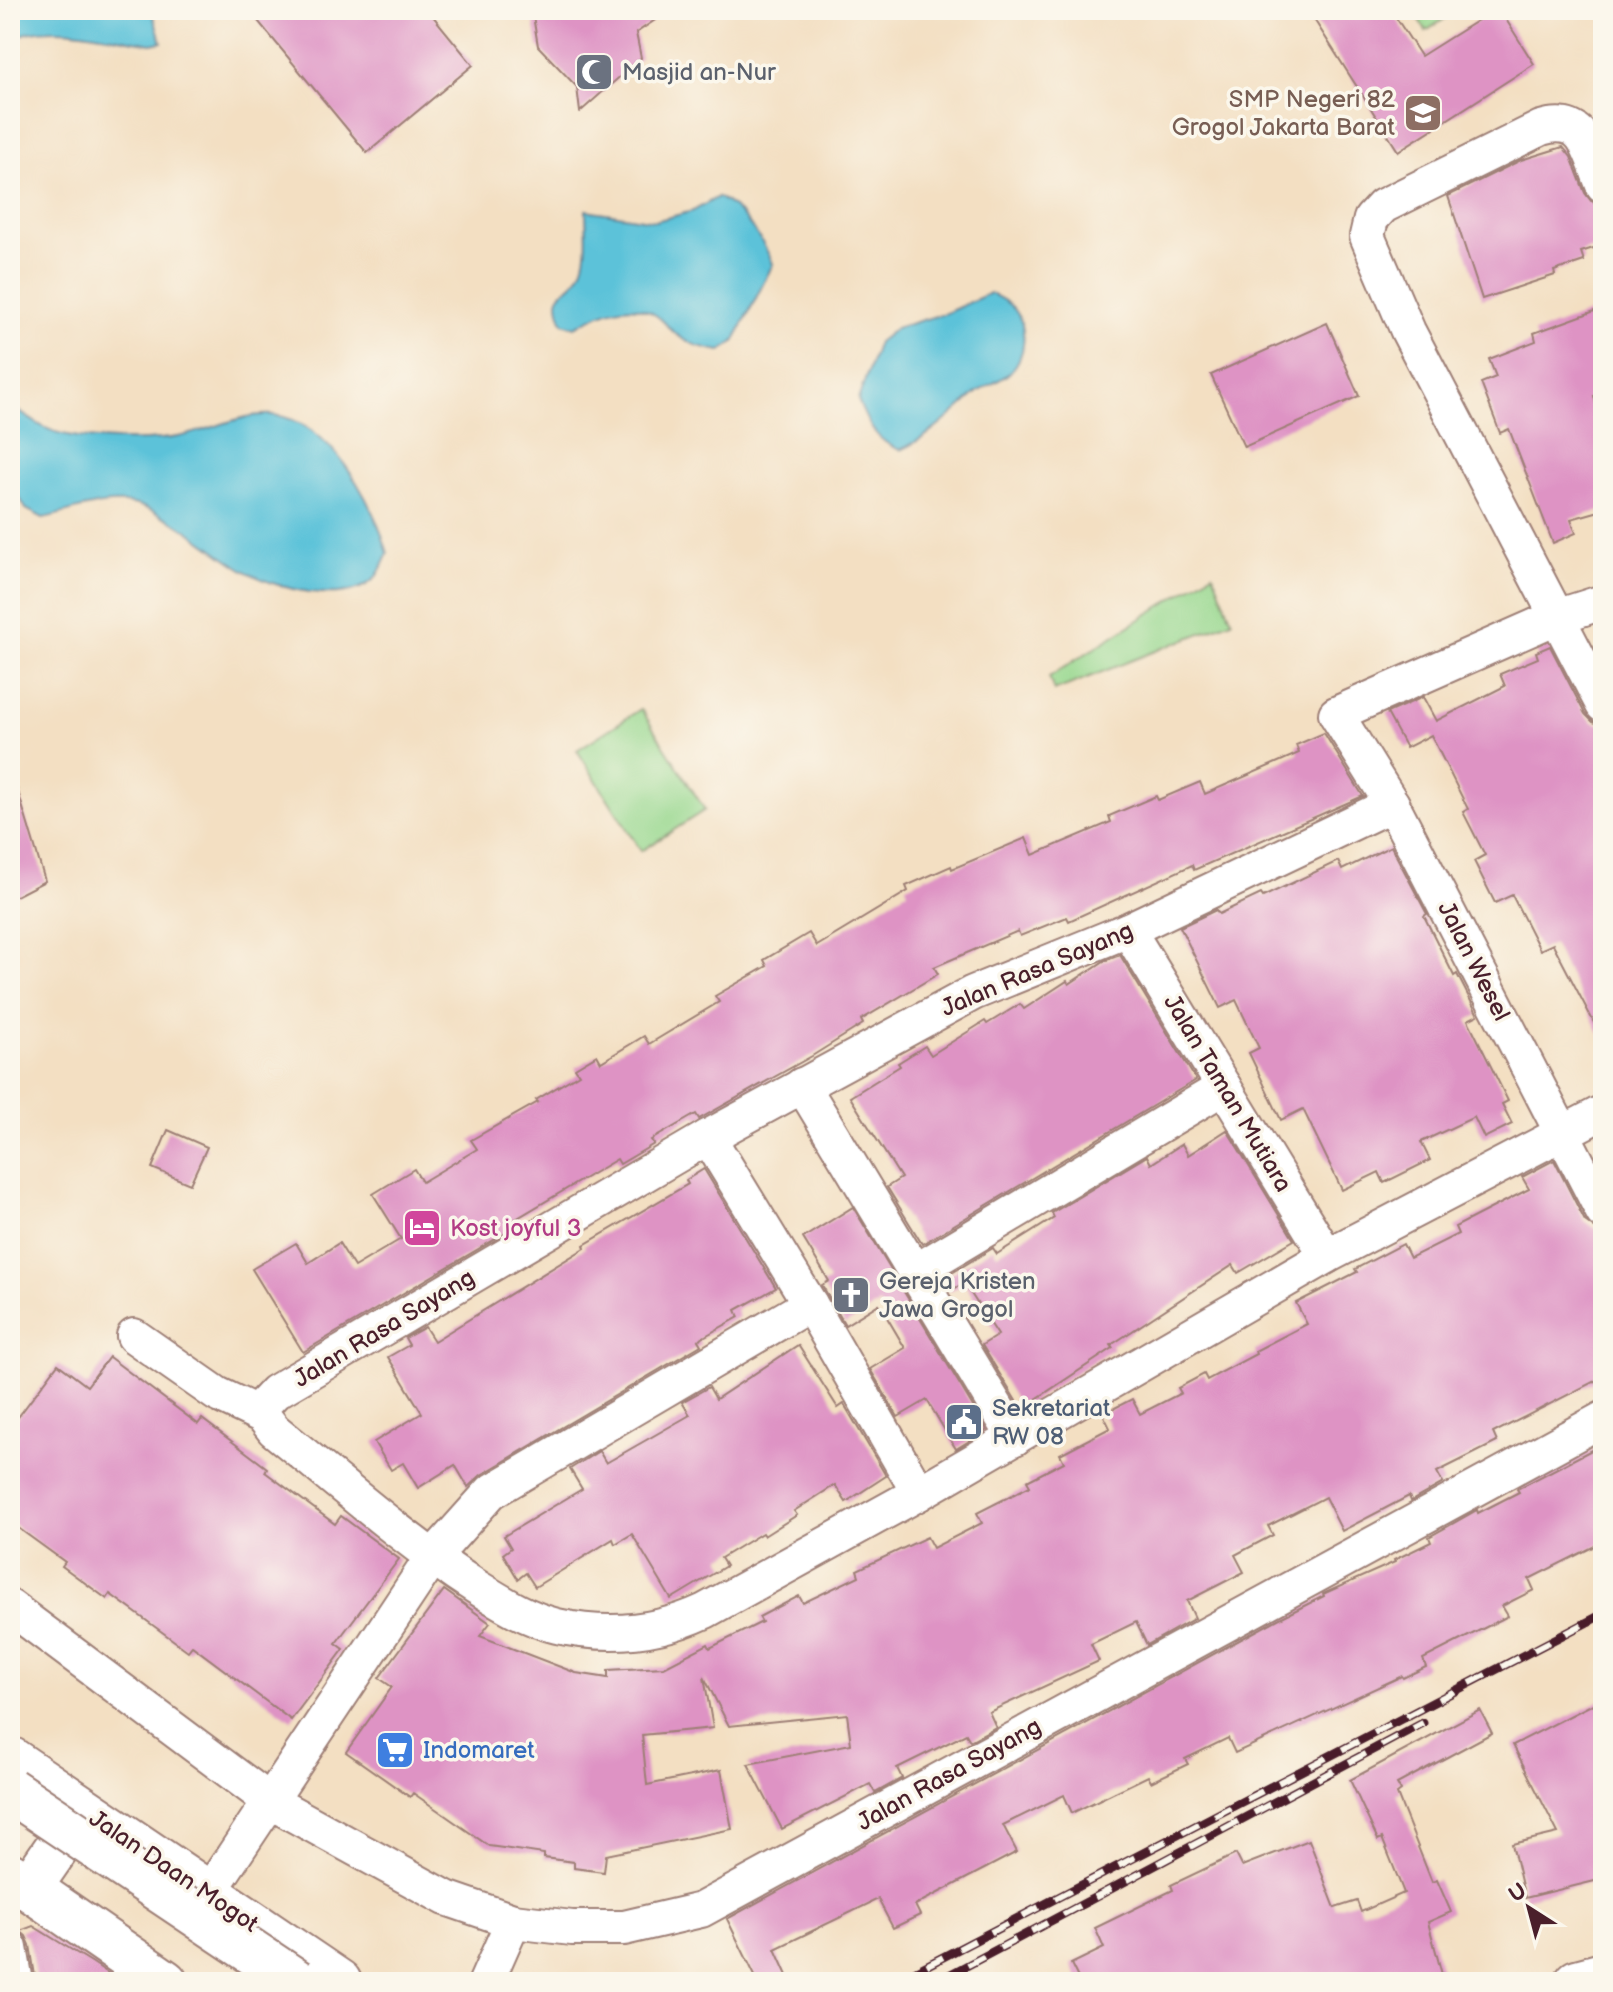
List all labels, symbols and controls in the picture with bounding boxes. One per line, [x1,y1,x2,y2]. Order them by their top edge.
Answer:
mosque icon: Masjid an-Nur [573,51,615,93]
place label: Masjid an-Nur [622,58,776,87]
place label: SMP Negeri 82 Grogol Jakarta Barat [1172,85,1396,142]
school or university icon: SMP Negeri 82 Grogol Jakarta Barat [1402,92,1444,134]
street label: Jalan Wesel [1431,897,1516,1026]
street label: Jalan Rasa Sayang [937,916,1138,1023]
street label: Jalan Taman Mutiara [1157,989,1298,1197]
hotel icon: Kost joyful 3 [401,1207,443,1249]
place label: Kost joyful 3 [450,1214,581,1243]
street label: Jalan Rasa Sayang [289,1263,480,1394]
place label: Gereja Kristen Jawa Grogol [879,1267,1035,1324]
church icon: Gereja Kristen Jawa Grogol [830,1274,872,1316]
place label: Sekretariat RW 08 [992,1394,1111,1451]
public building icon: Sekretariat RW 08 [943,1401,985,1443]
street label: Jalan Rasa Sayang [852,1712,1046,1837]
supermarket icon: Indomaret [374,1729,416,1771]
place label: Indomaret [423,1736,535,1765]
street label: Jalan Daan Mogot [84,1804,264,1939]
north arrow [1489,1868,1569,1948]
text: U [1504,1878,1532,1909]

